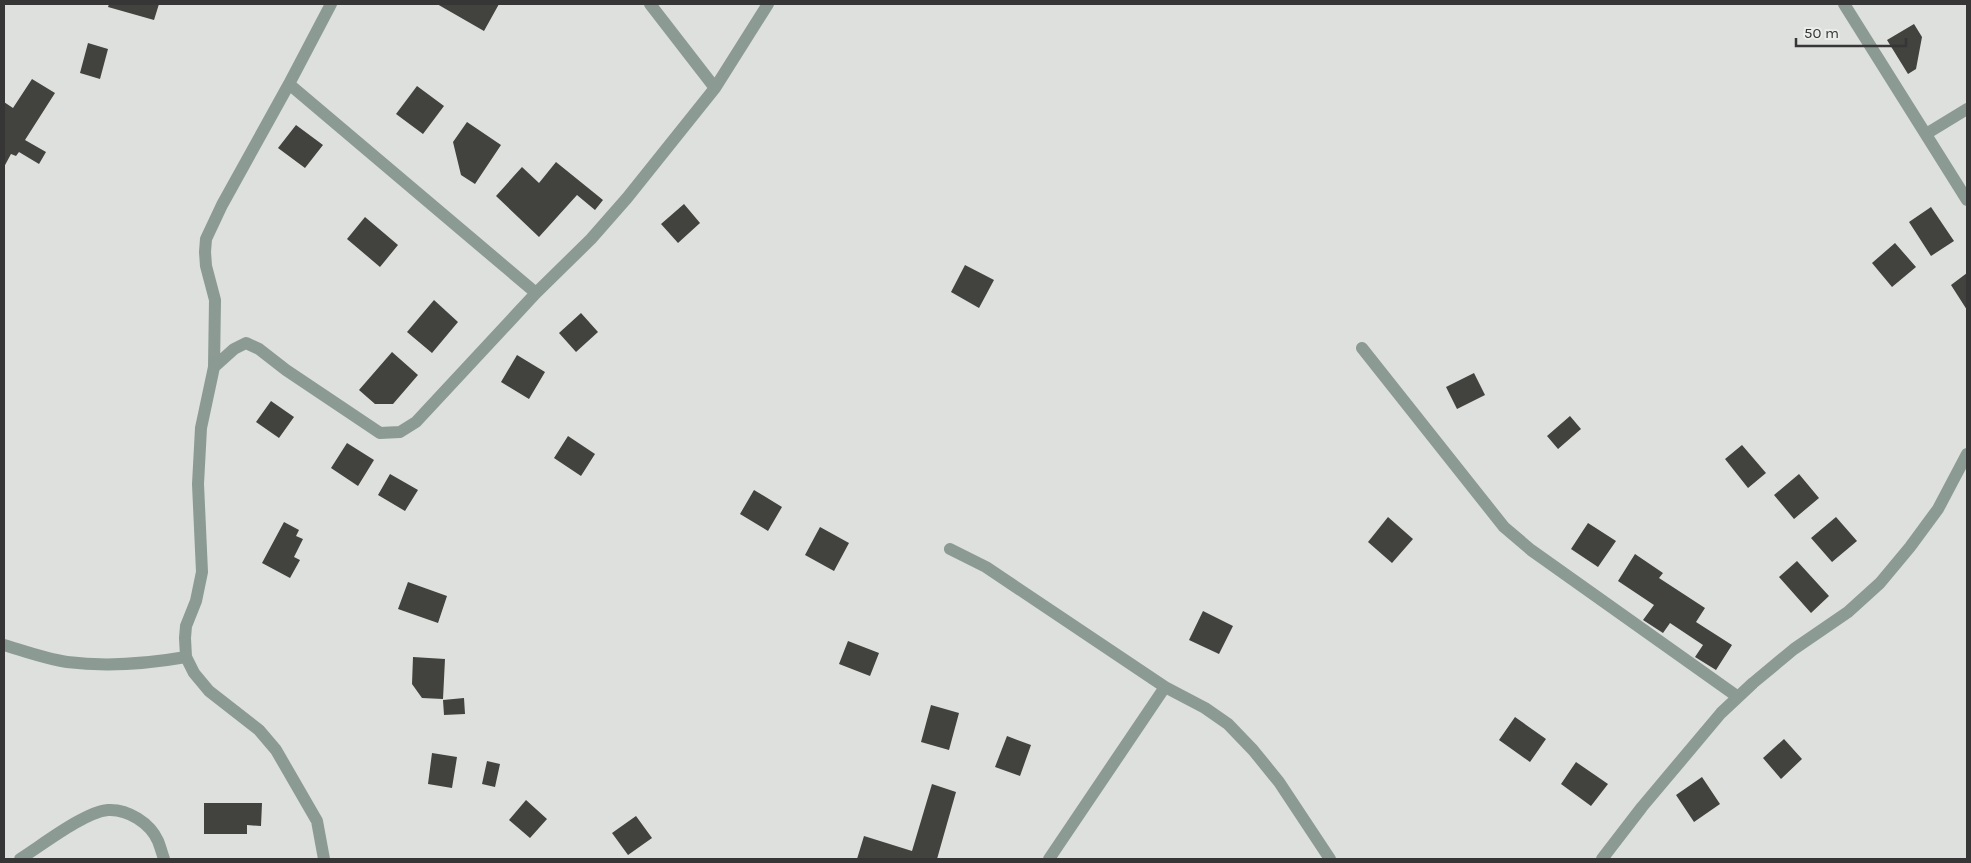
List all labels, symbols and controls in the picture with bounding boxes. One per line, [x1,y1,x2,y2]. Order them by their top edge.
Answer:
scale bar [1796,15,1906,47]
text: 50 m [1804,24,1839,42]

